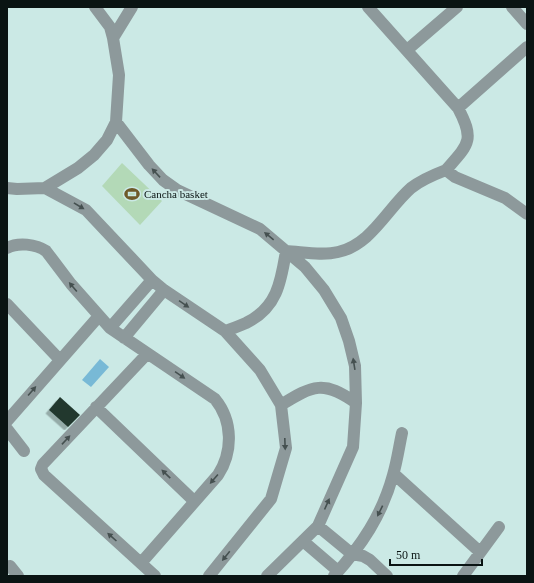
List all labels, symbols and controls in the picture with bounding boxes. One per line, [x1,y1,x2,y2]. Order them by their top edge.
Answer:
one-way arrow [151,168,161,178]
sports icon: Cancha basket [123,185,141,203]
place label: Cancha basket [144,188,208,200]
one-way arrow [74,202,84,210]
one-way arrow [263,232,274,241]
one-way arrow [69,282,78,292]
one-way arrow [179,300,189,308]
one-way arrow [351,358,357,370]
one-way arrow [174,372,186,379]
one-way arrow [28,386,37,397]
one-way arrow [61,435,70,444]
one-way arrow [282,438,288,451]
one-way arrow [161,469,171,479]
one-way arrow [210,475,219,484]
one-way arrow [324,498,330,510]
one-way arrow [377,505,383,517]
one-way arrow [107,532,117,541]
scale bar [390,541,482,567]
text: 50 m [396,548,421,562]
one-way arrow [221,550,230,561]

